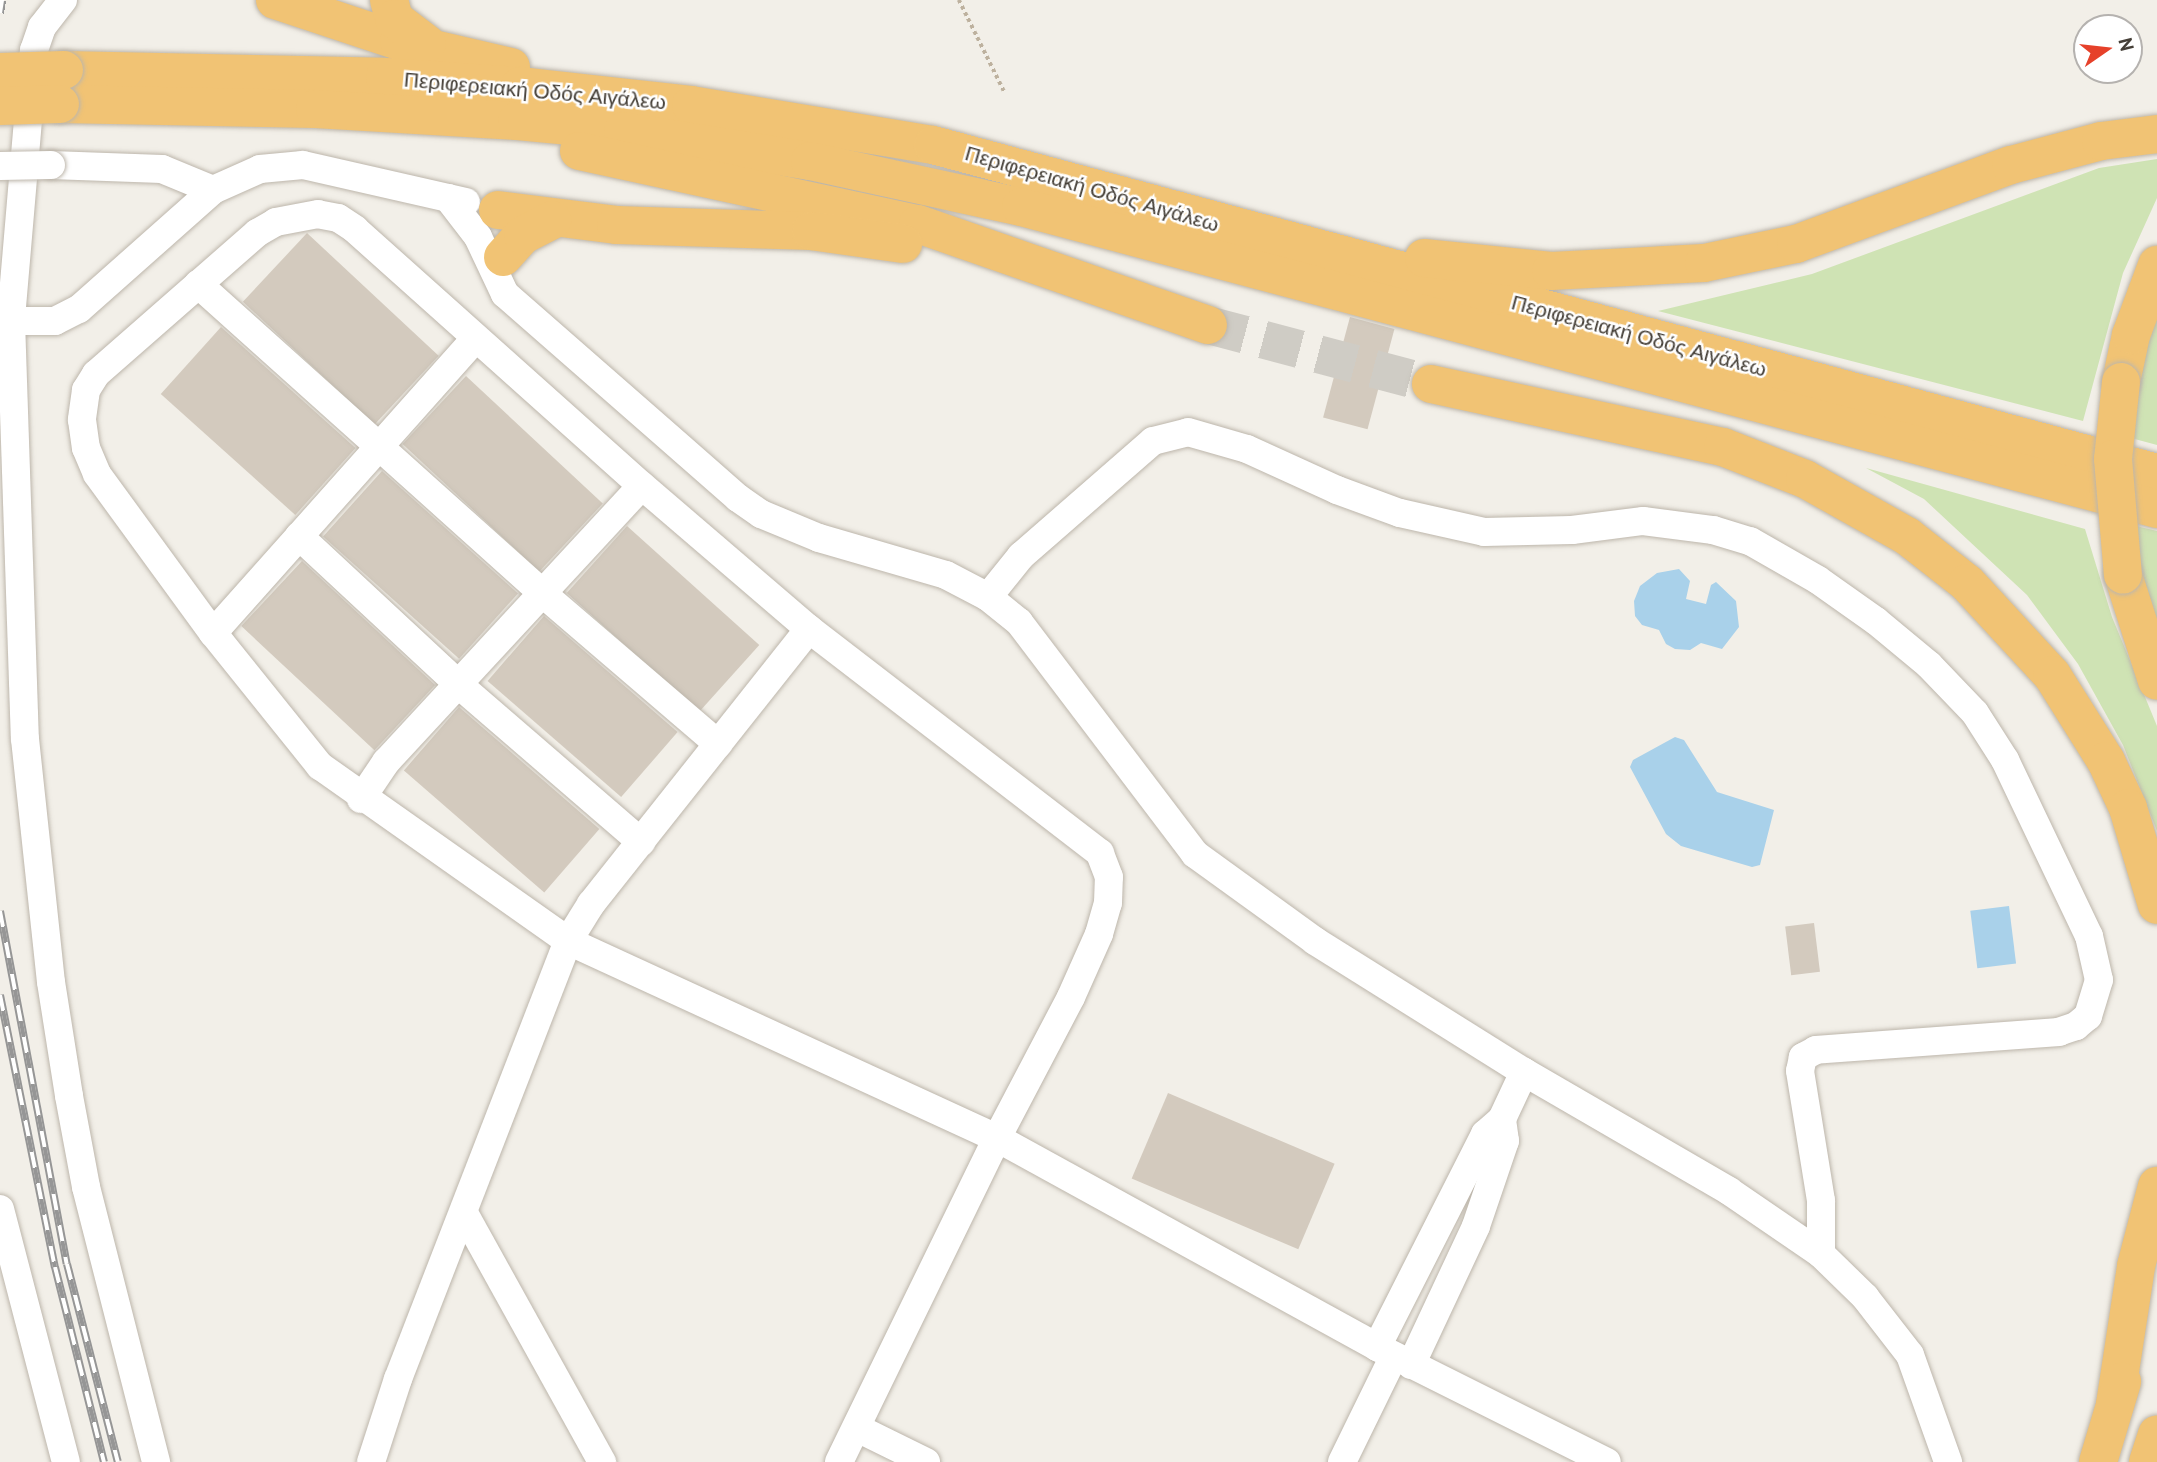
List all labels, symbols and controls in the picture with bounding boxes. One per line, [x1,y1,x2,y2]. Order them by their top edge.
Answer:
north arrow [2073,14,2143,84]
text: N [2113,35,2140,53]
street label: Περιφερειακή Οδός Αιγάλεω [403,67,667,115]
street label: Περιφερειακή Οδός Αιγάλεω [962,141,1222,237]
street label: Περιφερειακή Οδός Αιγάλεω [1509,290,1769,382]

